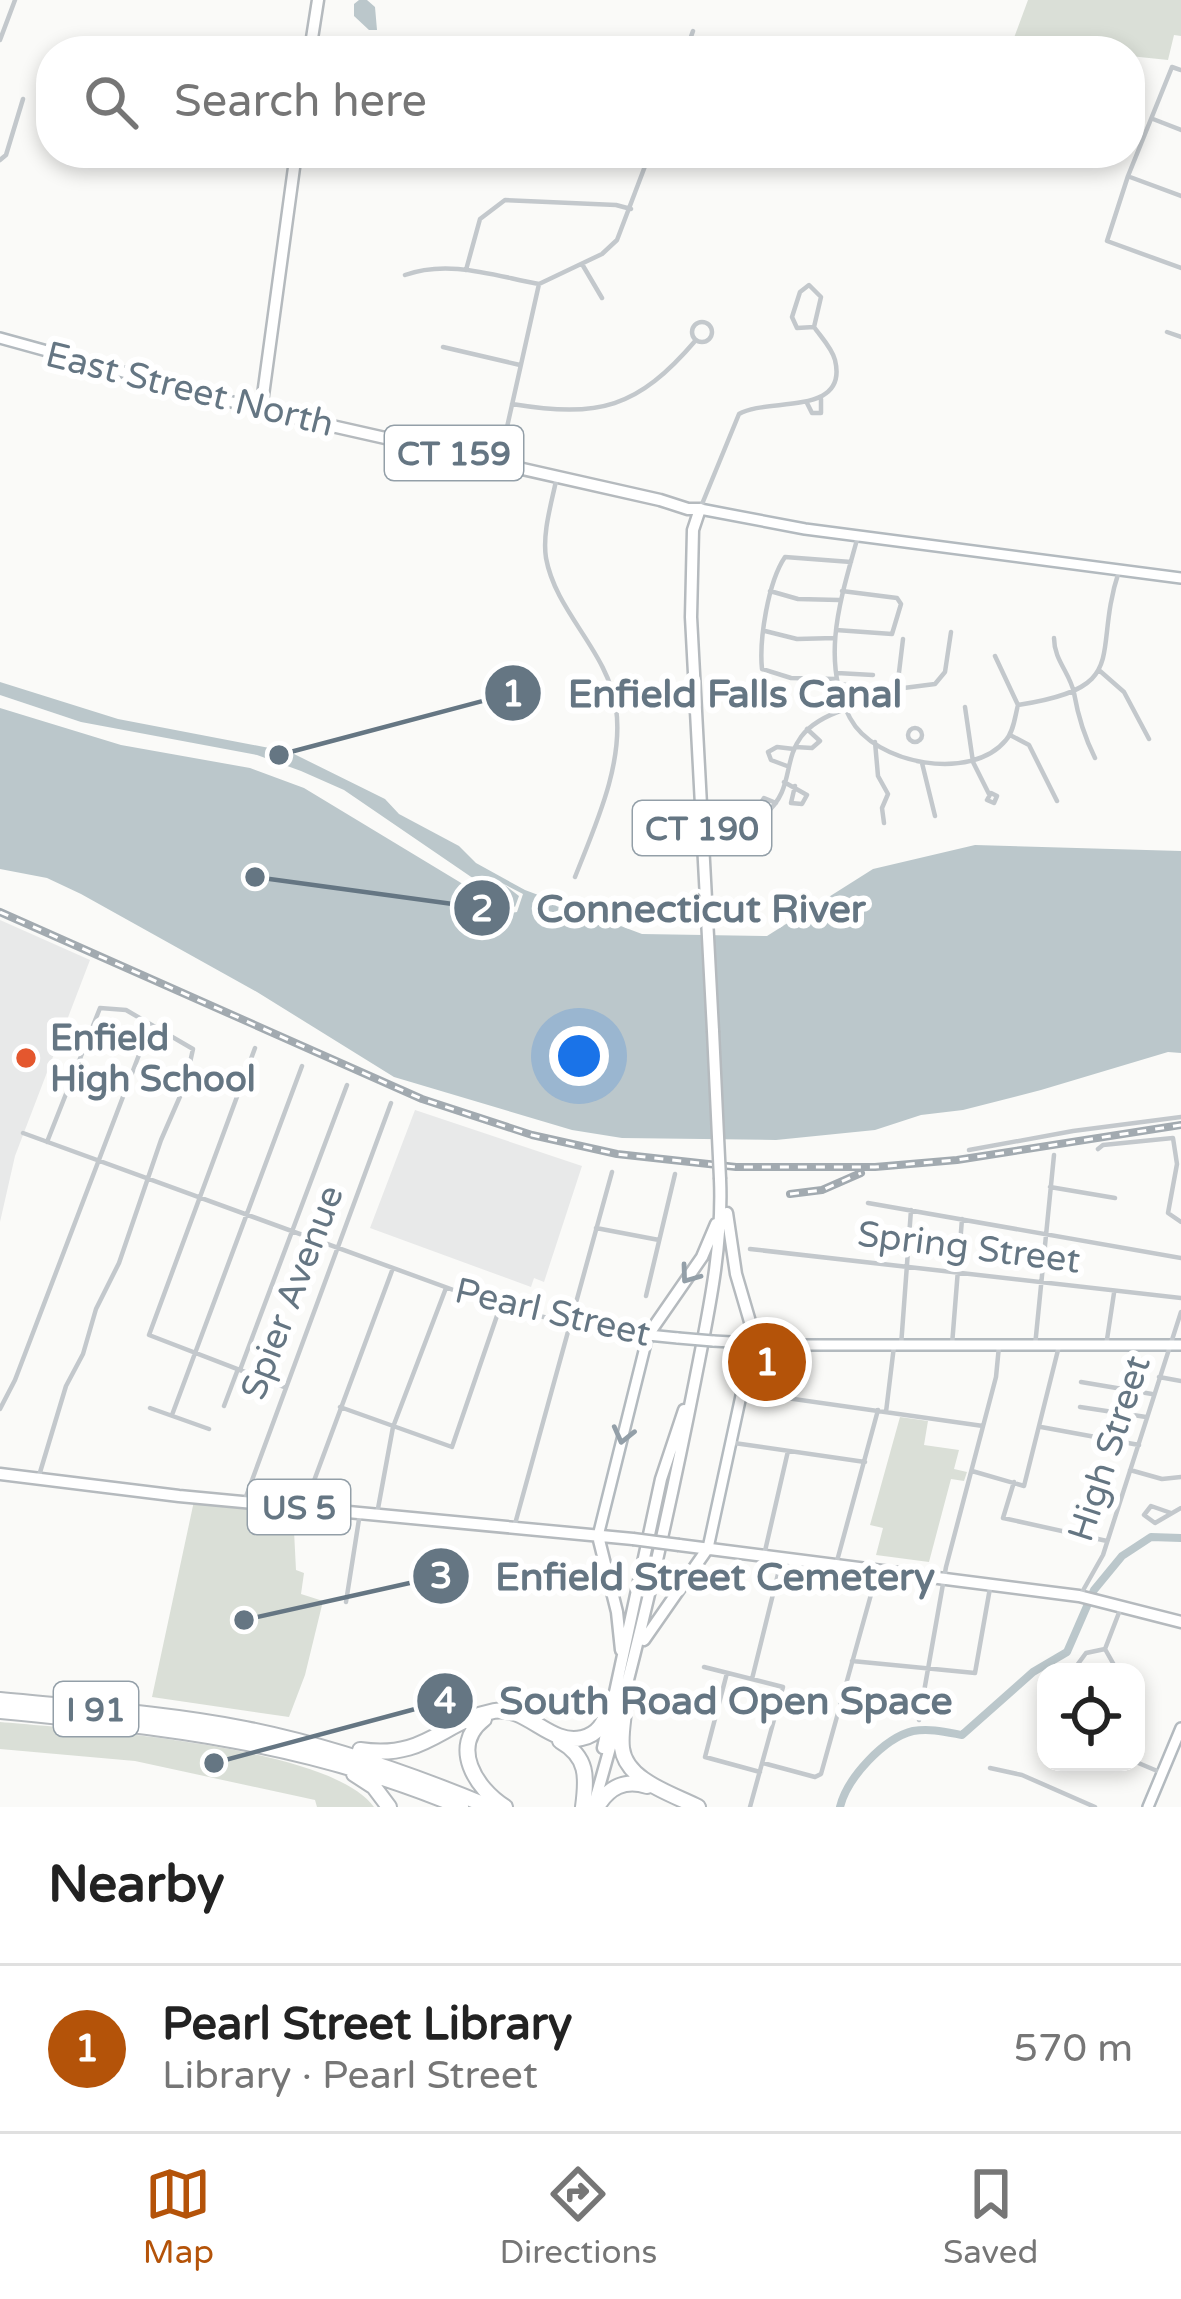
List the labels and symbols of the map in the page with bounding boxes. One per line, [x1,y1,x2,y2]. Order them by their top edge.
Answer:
street label: East Street North [41,333,338,446]
road number: CT 159 [385,426,523,480]
callout: Enfield Falls Canal [483,656,926,731]
text: Enfield Falls Canal [568,671,902,718]
text: 1 [502,673,524,716]
road number: CT 190 [633,801,771,855]
callout: Connecticut River [452,871,890,946]
text: Connecticut River [536,886,867,933]
text: 2 [471,888,493,931]
place label: Enfield High School [50,1017,256,1101]
your location [549,1026,609,1086]
marker: Enfield High School [13,1045,39,1071]
street label: Spier Avenue [232,1179,353,1406]
street label: Spring Street [855,1212,1083,1282]
one-way arrow [682,1262,704,1283]
street label: Pearl Street [451,1269,655,1356]
pin: 1 [728,1317,806,1407]
street label: High Street [1059,1350,1160,1547]
one-way arrow [612,1425,637,1445]
road number: US 5 [248,1480,350,1534]
callout: Enfield Street Cemetery [411,1538,959,1613]
text: Enfield Street Cemetery [495,1554,935,1601]
text: 3 [430,1555,452,1598]
callout: South Road Open Space [415,1663,977,1738]
text: South Road Open Space [499,1678,953,1725]
text: 4 [434,1680,457,1723]
road number: I 91 [54,1682,138,1736]

